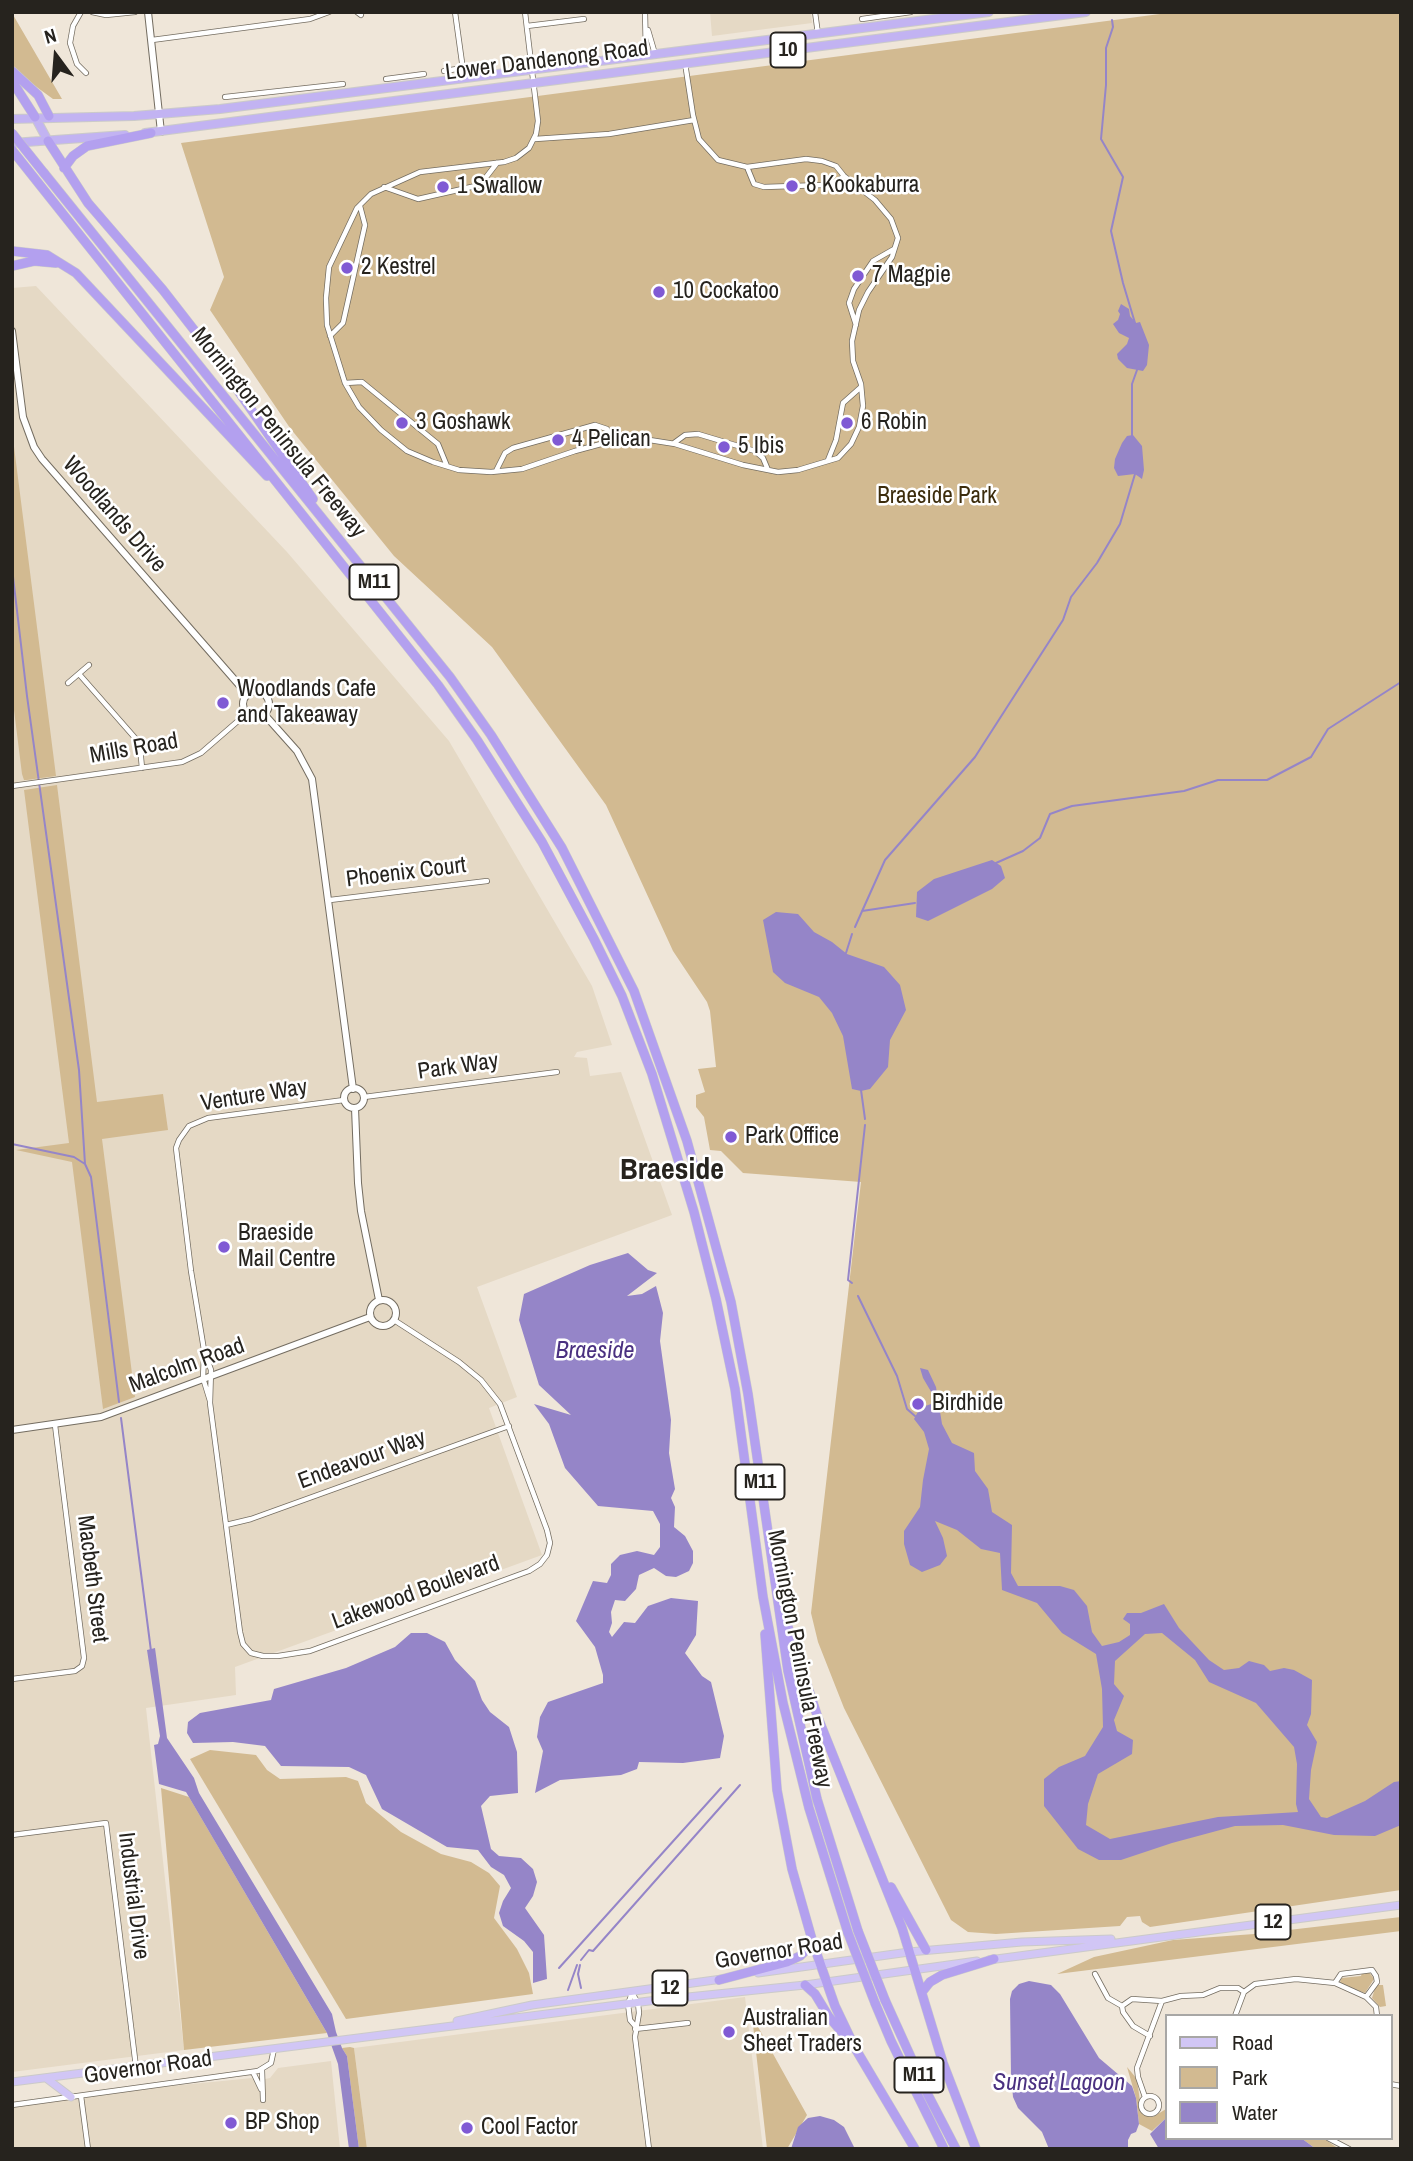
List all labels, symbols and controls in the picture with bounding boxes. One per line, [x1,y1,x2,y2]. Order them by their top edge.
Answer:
north arrow [21,21,91,91]
text: N [41,22,59,50]
road number: 10 [770,32,806,68]
street label: Lower Dandenong Road [444,35,650,87]
place label: 8 Kookaburra [806,172,919,200]
place label: 1 Swallow [457,173,542,201]
marker: 8 Kookaburra [784,178,800,194]
marker: 1 Swallow [435,179,451,195]
place label: 2 Kestrel [361,254,435,282]
marker: 2 Kestrel [339,260,355,276]
place label: 7 Magpie [872,262,951,290]
marker: 7 Magpie [850,268,866,284]
place label: 10 Cockatoo [673,278,779,306]
marker: 10 Cockatoo [651,284,667,300]
street label: Mornington Peninsula Freeway [185,322,371,544]
place label: 3 Goshawk [416,409,510,437]
place label: 6 Robin [861,409,927,437]
marker: 3 Goshawk [394,415,410,431]
marker: 6 Robin [839,415,855,431]
place label: 4 Pelican [572,426,651,454]
marker: 4 Pelican [550,432,566,448]
place label: 5 Ibis [738,433,784,461]
marker: 5 Ibis [716,439,732,455]
street label: Woodlands Drive [56,451,172,579]
park label: Braeside Park [877,483,997,511]
road number: M11 [350,564,398,600]
place label: Woodlands Cafe and Takeaway [237,676,376,730]
marker: Woodlands Cafe and Takeaway [215,695,231,711]
street label: Mills Road [88,728,180,770]
street label: Phoenix Court [344,852,468,894]
street label: Park Way [416,1048,500,1086]
street label: Venture Way [199,1074,309,1118]
place label: Park Office [745,1123,839,1151]
marker: Park Office [723,1129,739,1145]
district label: Braeside [620,1153,724,1189]
place label: Braeside Mail Centre [238,1220,335,1274]
marker: Braeside Mail Centre [216,1239,232,1255]
street label: Malcolm Road [126,1332,248,1400]
water label: Braeside [556,1338,634,1366]
place label: Birdhide [932,1390,1003,1418]
marker: Birdhide [910,1396,926,1412]
street label: Endeavour Way [295,1424,429,1496]
road number: M11 [736,1464,784,1500]
street label: Macbeth Street [71,1514,113,1644]
street label: Mornington Peninsula Freeway [760,1528,838,1790]
street label: Lakewood Boulevard [329,1550,503,1636]
street label: Industrial Drive [112,1831,154,1961]
road number: 12 [1256,1904,1290,1940]
street label: Governor Road [713,1928,845,1976]
road number: 12 [652,1970,688,2006]
place label: Australian Sheet Traders [743,2005,862,2059]
legend [1164,2014,1392,2140]
marker: Australian Sheet Traders [721,2024,737,2040]
text: Road [1232,2028,1273,2057]
street label: Governor Road [82,2045,214,2091]
road number: M11 [894,2058,944,2092]
text: Park [1232,2063,1267,2092]
water label: Sunset Lagoon [993,2070,1125,2098]
text: Water [1232,2098,1277,2127]
place label: BP Shop [245,2109,319,2137]
place label: Cool Factor [481,2114,578,2142]
marker: BP Shop [223,2115,239,2131]
marker: Cool Factor [459,2120,475,2136]

